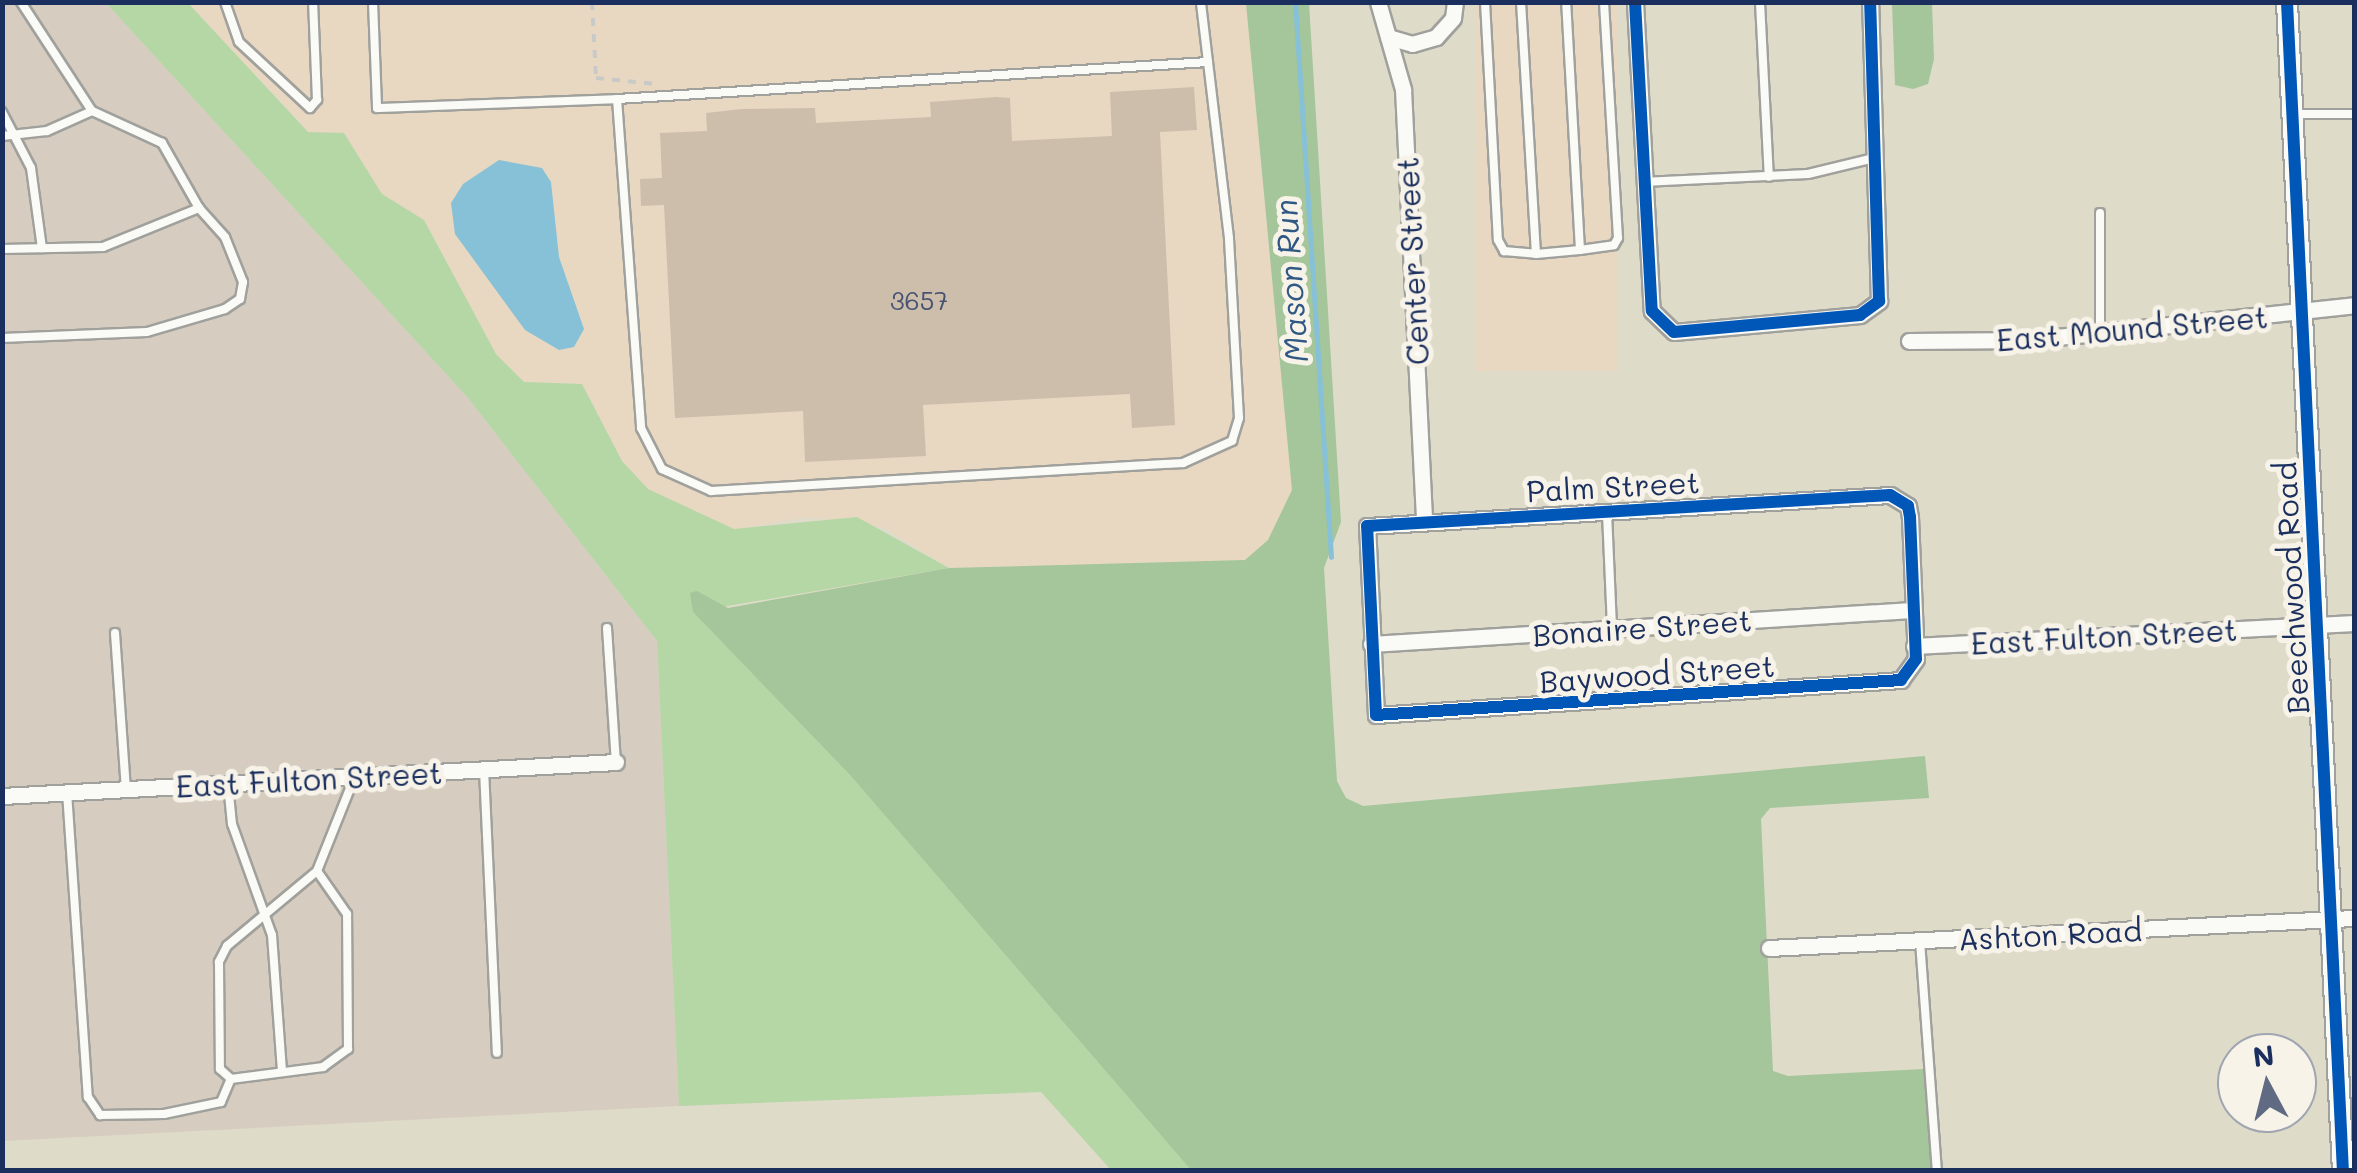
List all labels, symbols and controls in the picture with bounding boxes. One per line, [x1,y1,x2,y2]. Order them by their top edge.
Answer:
street label: Center Street [1389,156,1435,366]
water label: Mason Run [1265,198,1315,364]
house number: 3657 [890,285,948,315]
street label: East Mound Street [1995,298,2269,358]
street label: Beechwood Road [2266,461,2316,715]
street label: Palm Street [1525,463,1701,509]
street label: Bonaire Street [1531,601,1753,653]
street label: East Fulton Street [1970,611,2238,661]
street label: Baywood Street [1538,647,1776,699]
street label: East Fulton Street [175,754,443,804]
street label: Ashton Road [1957,911,2143,957]
north arrow [2217,1033,2317,1133]
text: N [2251,1036,2276,1074]

